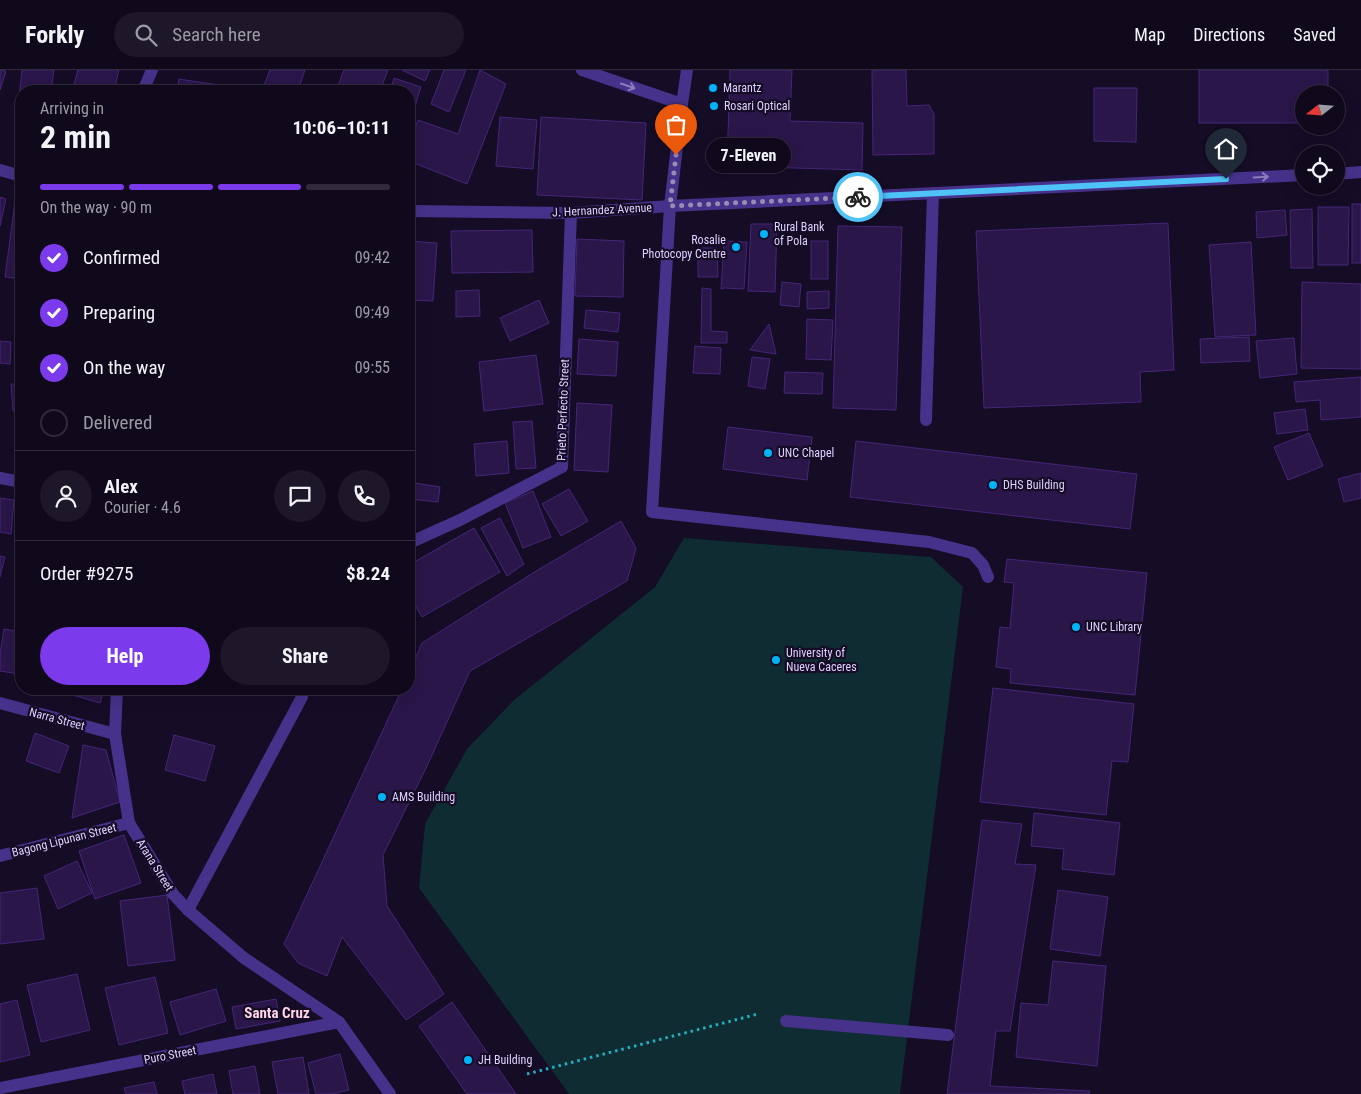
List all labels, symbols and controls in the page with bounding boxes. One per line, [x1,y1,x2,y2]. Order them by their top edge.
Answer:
search box [114,12,464,57]
text: Forkly [25,21,84,49]
icon: search [132,21,160,49]
text: Search here [172,23,261,46]
text: Map [1134,24,1165,45]
text: Directions [1193,24,1265,45]
text: Saved [1293,24,1336,45]
place label: Marantz [723,81,762,95]
one-way arrow [620,82,636,91]
marker: Marantz [707,82,719,94]
north arrow [1295,85,1345,135]
map controls [1295,85,1345,195]
text: Arriving in [40,99,104,118]
place label: Rosari Optical [724,99,790,113]
marker: Rosari Optical [708,100,720,112]
pin [655,104,697,155]
icon: bag [662,111,690,139]
text: 10:06–10:11 [292,116,390,139]
text: 2 min [40,118,111,156]
pin [1205,128,1247,179]
icon: home [1212,135,1240,163]
callout: 7-Eleven [706,138,791,172]
button: locate [1295,145,1345,195]
text: 7-Eleven [721,146,776,165]
courier [833,172,883,222]
one-way arrow [1253,173,1269,182]
icon: bike [844,183,872,211]
text: On the way · 90 m [40,198,152,217]
street label: J. Hernandez Avenue [552,200,653,220]
place label: Rural Bank of Pola [774,220,825,248]
marker: Rural Bank of Pola [758,228,770,240]
place label: Rosalie Photocopy Centre [642,233,726,261]
marker: Rosalie Photocopy Centre [730,241,742,253]
icon: check [40,244,68,272]
text: Confirmed [83,246,160,269]
text: 09:42 [355,248,390,267]
icon: check [40,299,68,327]
text: Preparing [83,301,155,324]
text: 09:49 [355,303,390,322]
icon: check [40,354,68,382]
text: On the way [83,356,165,379]
text: 09:55 [355,358,390,377]
street label: Prieto Perfecto Street [554,358,572,461]
text: Delivered [83,411,152,434]
place label: UNC Chapel [778,446,834,460]
marker: UNC Chapel [762,447,774,459]
button: person [40,470,92,522]
button: chat [274,470,326,522]
button: phone [338,470,390,522]
text: Alex [104,475,138,498]
place label: DHS Building [1003,478,1065,492]
marker: DHS Building [987,479,999,491]
text: Courier · 4.6 [104,498,181,517]
text: Order #9275 [40,562,133,585]
text: $8.24 [346,562,390,585]
place label: UNC Library [1086,620,1142,634]
marker: UNC Library [1070,621,1082,633]
button: Help [40,627,210,685]
button: Share [220,627,390,685]
place label: University of Nueva Caceres [786,646,857,674]
marker: University of Nueva Caceres [770,654,782,666]
street label: Narra Street [28,705,87,733]
place label: AMS Building [392,790,455,804]
marker: AMS Building [376,791,388,803]
street label: Bagong Lipunan Street [10,820,118,860]
street label: Arana Street [134,836,177,894]
district label: Santa Cruz [244,1004,310,1022]
street label: Puro Street [143,1043,198,1067]
place label: JH Building [478,1053,532,1067]
marker: JH Building [462,1054,474,1066]

